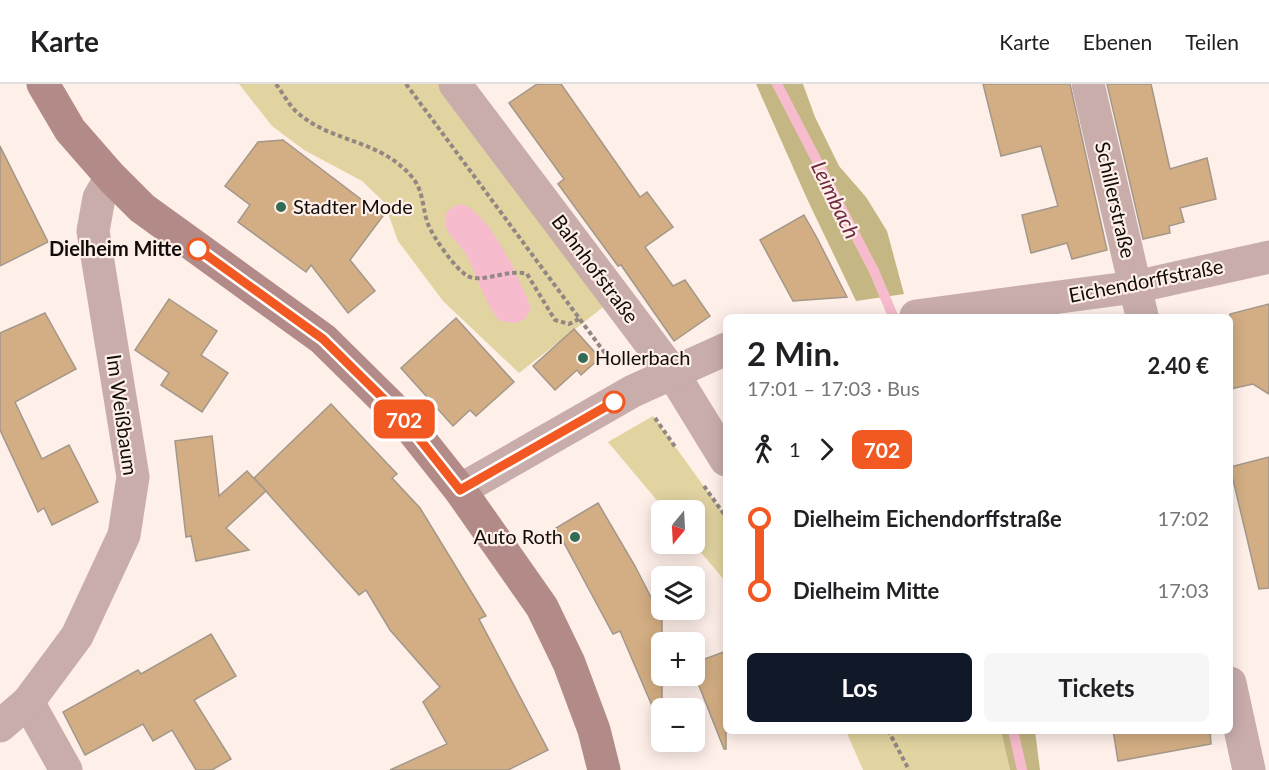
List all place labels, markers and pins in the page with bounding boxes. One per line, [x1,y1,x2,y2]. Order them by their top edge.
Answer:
place label: Stadter Mode [293,194,413,218]
marker: Stadter Mode [274,200,288,214]
place label: Dielheim Mitte [49,236,182,260]
marker: Dielheim Mitte [187,238,209,260]
place label: Hollerbach [595,345,690,369]
marker: Hollerbach [576,351,590,365]
unlabelled marker [603,391,625,413]
place label: Auto Roth [474,524,563,548]
marker: Auto Roth [568,530,582,544]

